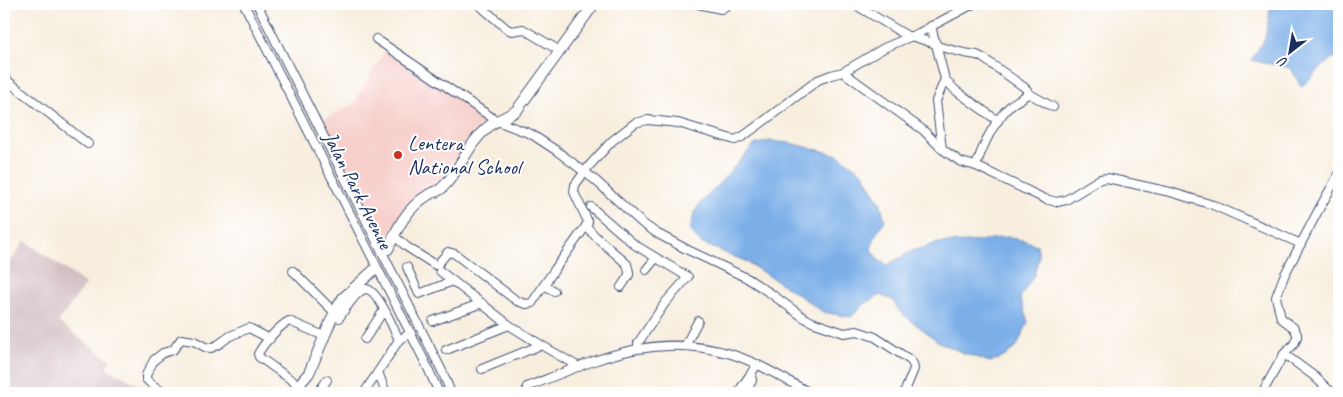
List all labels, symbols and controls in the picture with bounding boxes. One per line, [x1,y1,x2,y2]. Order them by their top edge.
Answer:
north arrow [1266,28,1316,78]
text: U [1274,52,1291,72]
street label: Jalan Park Avenue [317,126,399,254]
place label: Lentera National School [408,130,524,180]
marker: Lentera National School [392,149,404,161]

